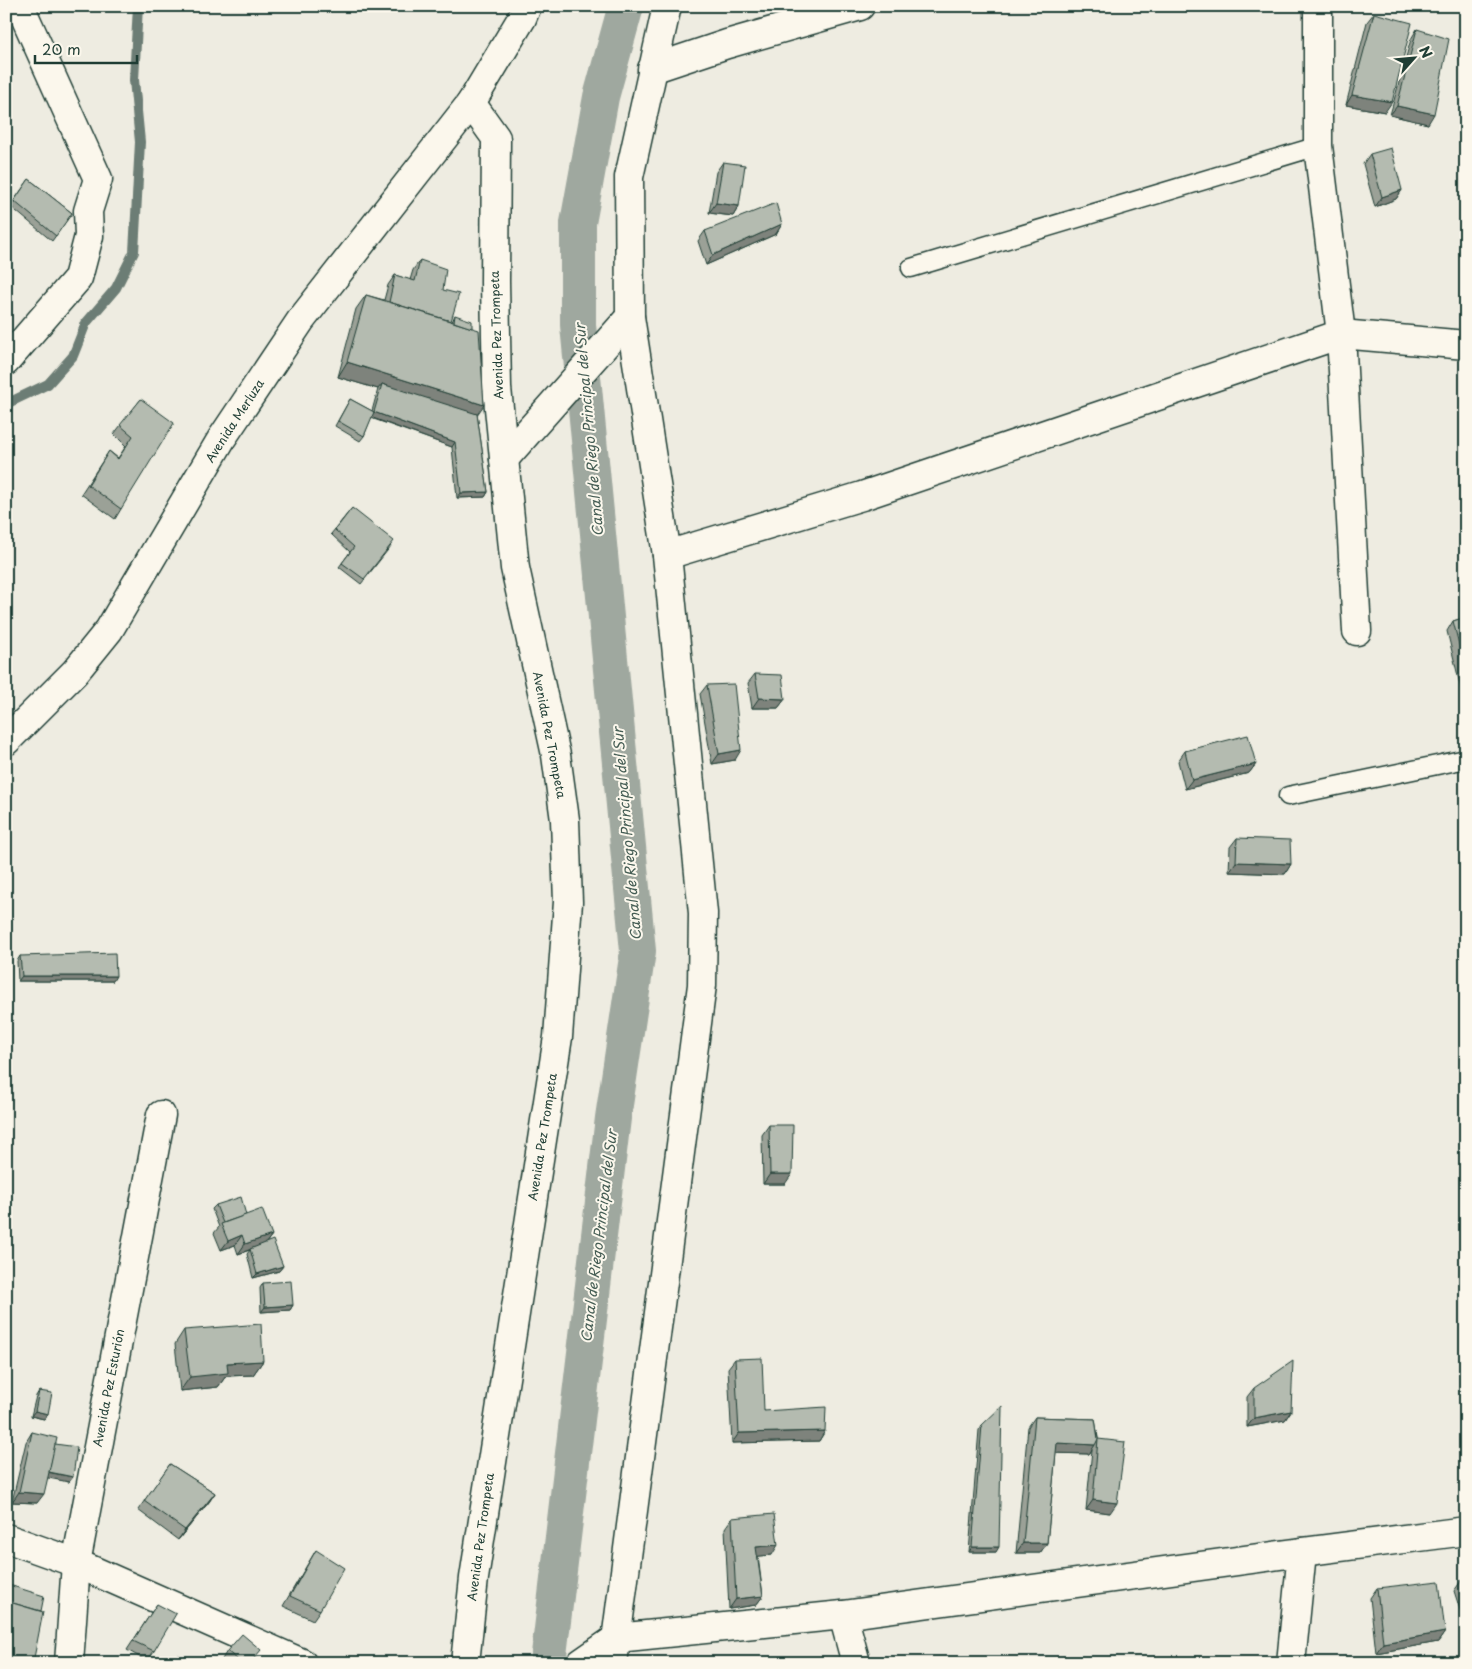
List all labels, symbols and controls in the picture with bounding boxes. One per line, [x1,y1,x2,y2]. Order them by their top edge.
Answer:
scale bar [35,32,138,64]
north arrow [1390,32,1440,82]
text: 20 m [42,37,81,60]
text: N [1414,42,1438,62]
street label: Avenida Pez Trompeta [485,270,507,400]
water label: Canal de Riego Principal del Sur [569,320,608,537]
street label: Avenida Merluza [200,375,268,466]
street label: Avenida Pez Trompeta [529,670,571,800]
water label: Canal de Riego Principal del Sur [607,724,646,941]
street label: Avenida Pez Trompeta [523,1071,561,1202]
water label: Canal de Riego Principal del Sur [575,1126,622,1343]
street label: Avenida Pez Esturión [88,1327,128,1448]
street label: Avenida Pez Trompeta [462,1471,498,1602]

